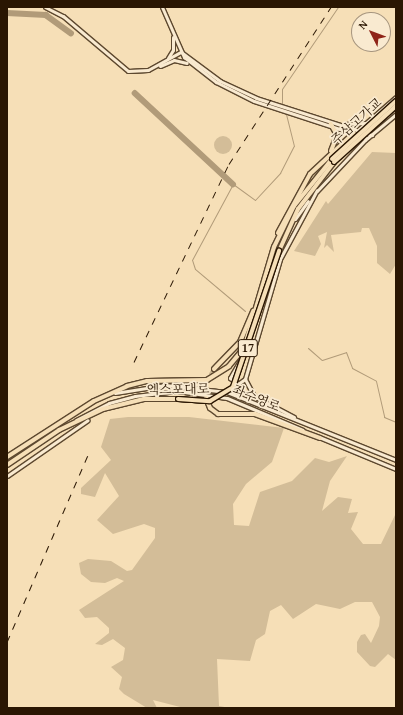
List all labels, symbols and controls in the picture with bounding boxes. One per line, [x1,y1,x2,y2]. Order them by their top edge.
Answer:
north arrow [351,12,391,52]
text: N [354,17,371,33]
street label: 주삼고가교 [328,95,386,149]
road number: 17 [237,338,259,358]
street label: 엑스포대로 [146,382,210,398]
street label: 좌수영로 [230,382,282,416]

